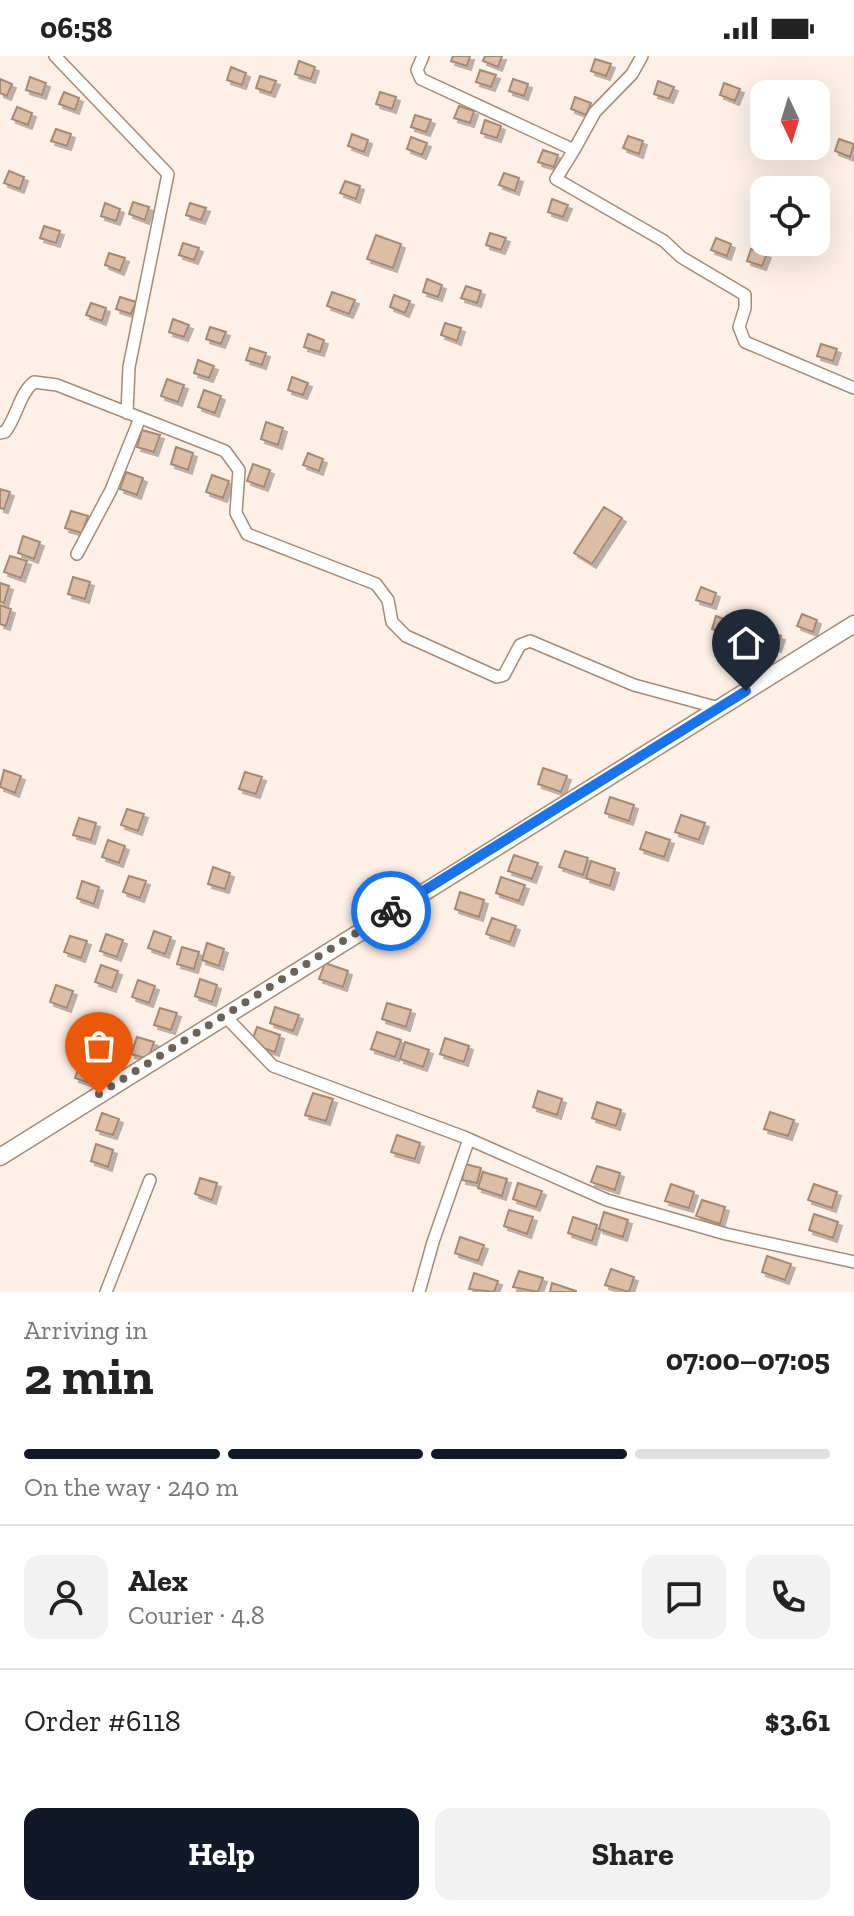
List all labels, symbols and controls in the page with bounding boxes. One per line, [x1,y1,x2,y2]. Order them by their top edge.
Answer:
text: 06:58 [40,10,113,46]
north arrow [750,80,830,160]
map controls [750,80,830,256]
button: locate [750,176,830,256]
pin [712,609,780,691]
icon: home [724,621,768,665]
courier [351,871,431,951]
icon: bike [369,889,413,933]
pin [65,1012,133,1094]
icon: bag [77,1024,121,1068]
text: Arriving in [24,1314,147,1346]
text: 07:00–07:05 [666,1342,830,1378]
text: 2 min [24,1345,154,1407]
text: On the way · 240 m [24,1471,238,1503]
button: person [24,1555,108,1639]
button: chat [642,1555,726,1639]
button: phone [746,1555,830,1639]
text: Alex [128,1563,188,1599]
text: Courier · 4.8 [128,1599,265,1631]
text: Order #6118 [24,1703,181,1739]
text: $3.61 [765,1703,830,1739]
button: Help [24,1808,419,1900]
button: Share [435,1808,830,1900]

